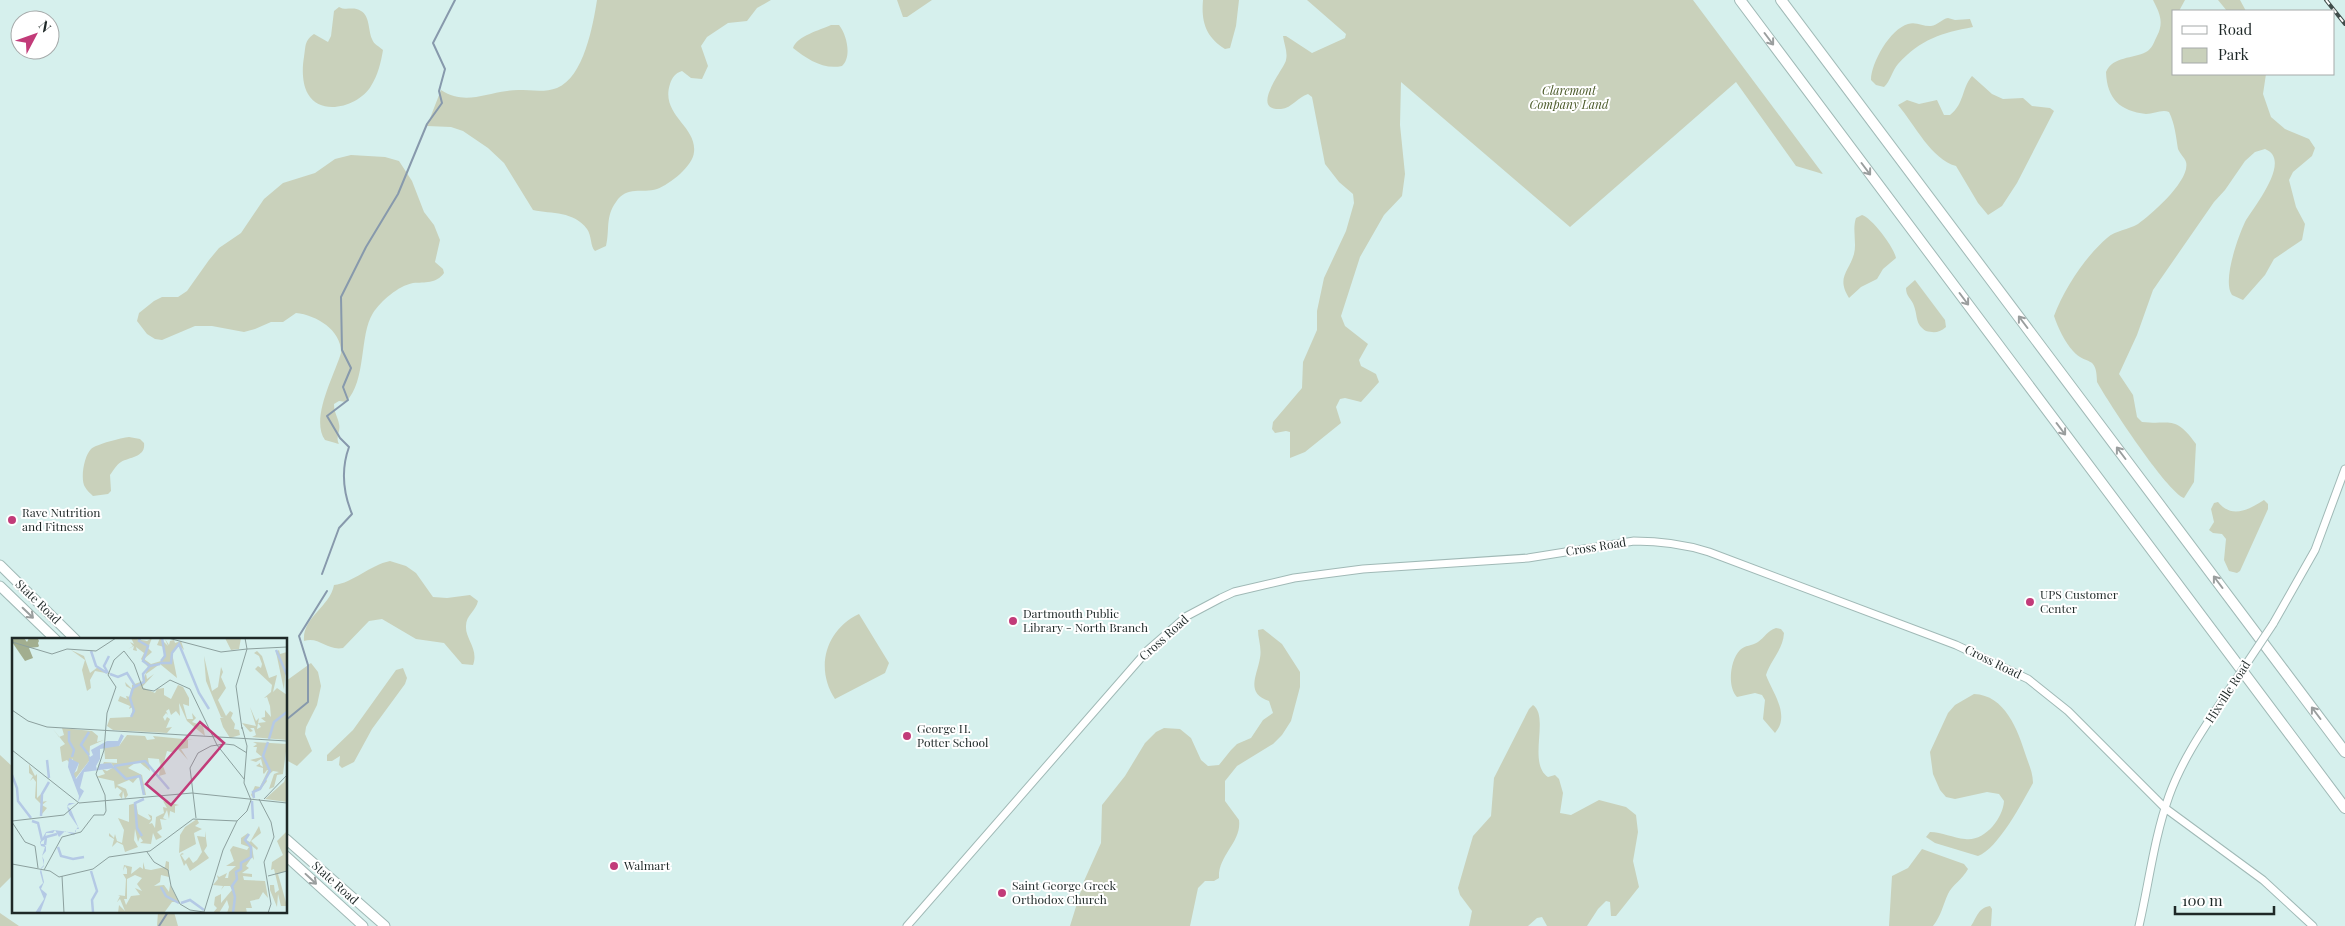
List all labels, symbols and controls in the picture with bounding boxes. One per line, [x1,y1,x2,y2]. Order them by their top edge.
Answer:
north arrow [10,10,60,60]
legend [2172,10,2335,75]
text: N [35,16,56,36]
text: Road [2218,19,2252,39]
one-way arrow [1764,32,1774,46]
text: Park [2218,44,2250,64]
park label: Claremont Company Land [1529,82,1609,112]
one-way arrow [1861,162,1872,175]
one-way arrow [1959,292,1969,306]
one-way arrow [2018,316,2029,329]
one-way arrow [2056,422,2066,436]
one-way arrow [2116,446,2126,460]
place label: Rave Nutrition and Fitness [22,504,100,534]
marker: Rave Nutrition and Fitness [6,514,18,526]
street label: Cross Road [1564,533,1627,559]
street label: State Road [13,576,65,627]
one-way arrow [2213,576,2224,589]
place label: UPS Customer Center [2040,586,2119,616]
marker: UPS Customer Center [2024,596,2036,608]
place label: Dartmouth Public Library - North Branch [1023,605,1148,635]
one-way arrow [22,607,35,619]
street label: Cross Road [1135,611,1191,664]
marker: Dartmouth Public Library - North Branch [1007,615,1019,627]
inset map [12,638,288,914]
street label: Cross Road [1963,641,2024,682]
street label: Hixville Road [2201,657,2253,726]
one-way arrow [2311,706,2321,720]
place label: George H. Potter School [917,720,989,750]
marker: George H. Potter School [901,730,913,742]
street label: State Road [309,857,362,907]
place label: Walmart [623,857,671,873]
marker: Walmart [608,860,620,872]
one-way arrow [304,873,317,885]
place label: Saint George Greek Orthodox Church [1012,877,1117,907]
scale bar [2175,884,2274,916]
marker: Saint George Greek Orthodox Church [996,887,1008,899]
text: 100 m [2182,890,2223,910]

